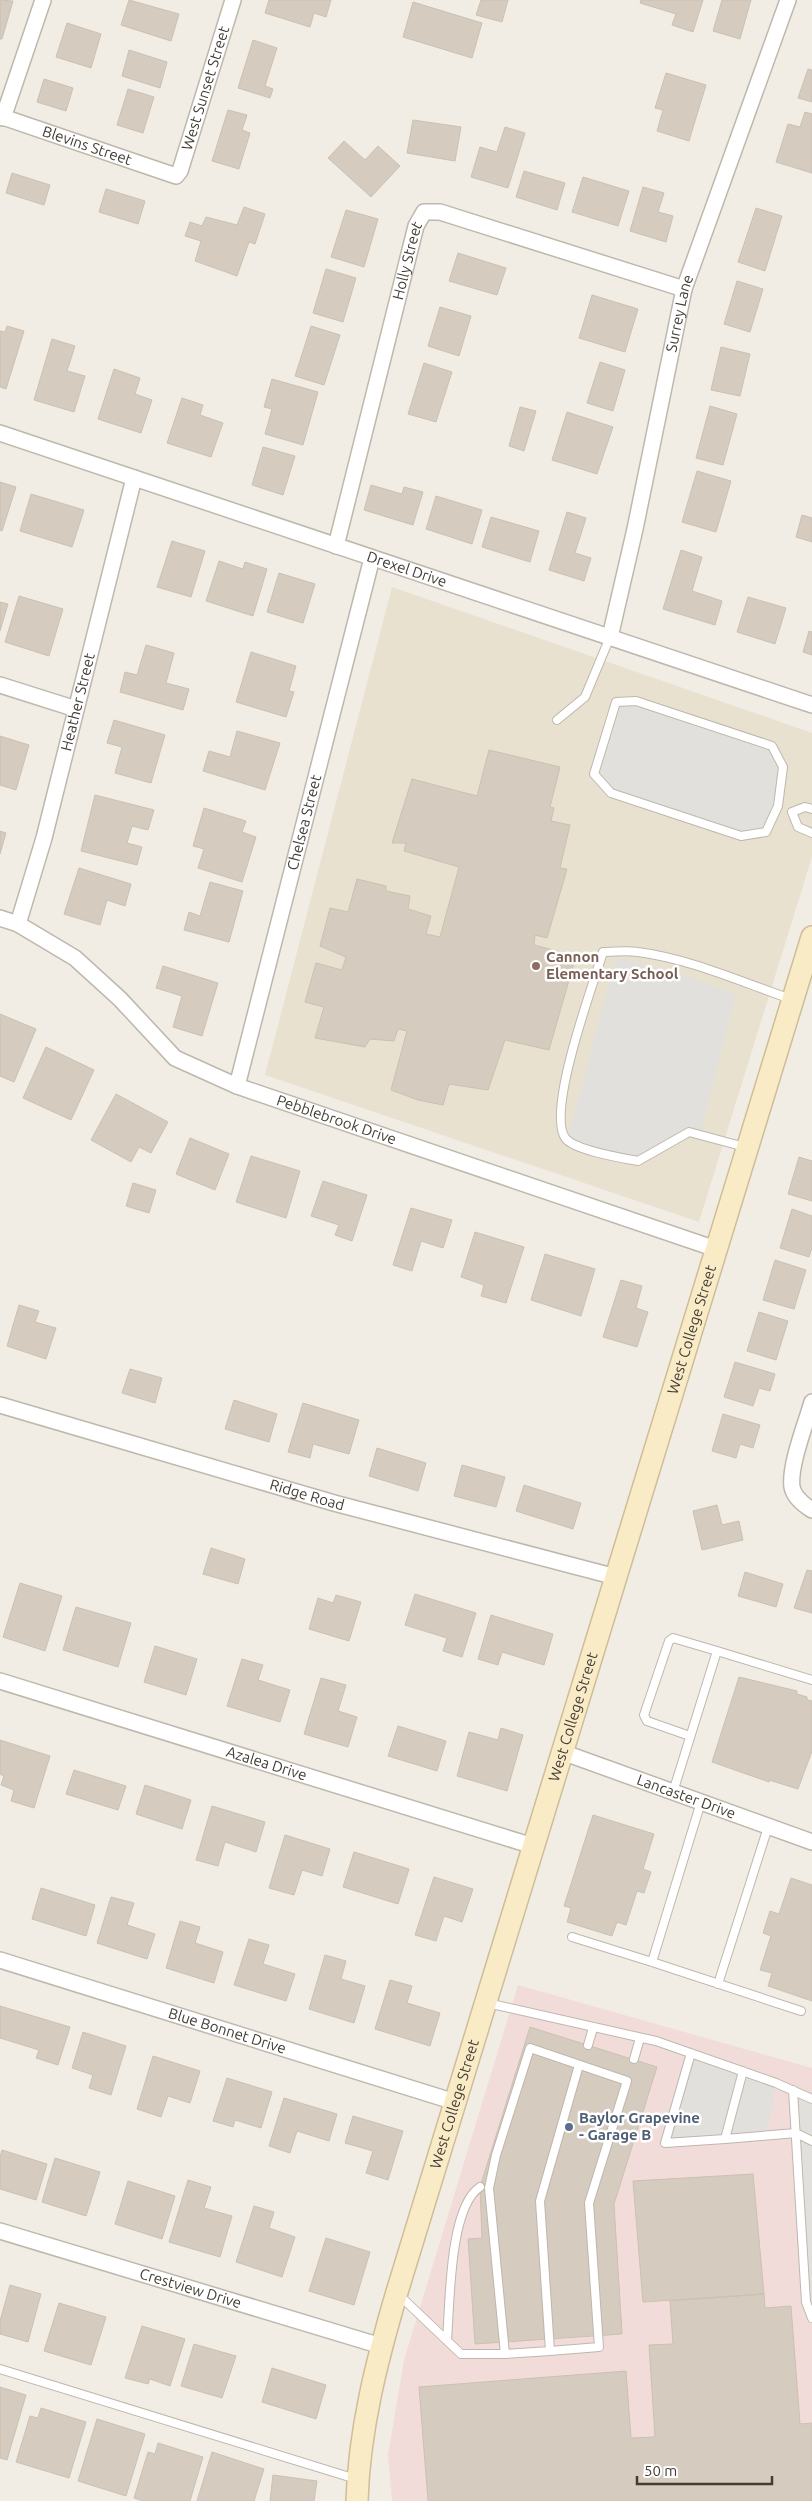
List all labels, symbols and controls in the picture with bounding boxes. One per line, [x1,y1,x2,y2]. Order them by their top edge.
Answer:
street label: West Sunset Street [178,24,232,152]
street label: Blevins Street [40,122,134,168]
street label: Holly Street [389,218,425,301]
street label: Surrey Lane [662,272,697,354]
street label: Drexel Drive [365,548,449,590]
street label: Heather Street [57,651,98,753]
street label: Chelsea Street [284,773,324,872]
place label: Cannon Elementary School [546,948,679,982]
marker: Cannon Elementary School [530,960,542,972]
street label: Pebblebrook Drive [275,1091,399,1148]
street label: West College Street [664,1263,719,1396]
street label: Ridge Road [268,1476,346,1513]
street label: West College Street [545,1650,601,1783]
street label: Azalea Drive [224,1743,309,1783]
street label: Lancaster Drive [635,1771,738,1822]
street label: Blue Bonnet Drive [166,2004,288,2057]
street label: West College Street [426,2037,482,2171]
place label: Baylor Grapevine - Garage B [579,2109,700,2143]
marker: Baylor Grapevine - Garage B [563,2121,575,2133]
street label: Crestview Drive [138,2265,244,2311]
scale bar [637,2454,772,2486]
text: 50 m [644,2462,677,2479]

